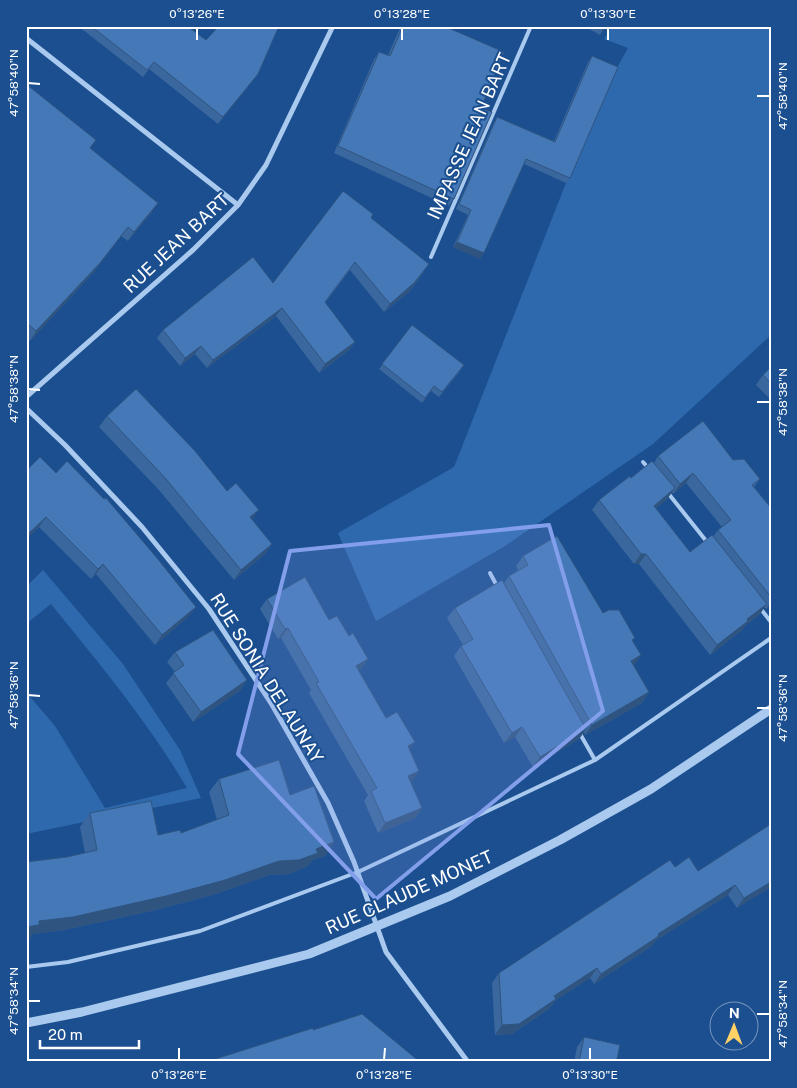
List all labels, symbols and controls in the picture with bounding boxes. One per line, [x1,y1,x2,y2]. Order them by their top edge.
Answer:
text: 0°13'26"E [169,7,225,21]
text: 0°13'28"E [374,7,430,21]
text: 0°13'30"E [580,7,636,21]
text: 47°58'40"N [7,49,21,117]
street label: IMPASSE JEAN BART [423,49,515,222]
text: 47°58'40"N [776,62,790,130]
street label: RUE JEAN BART [119,189,233,297]
text: 47°58'38"N [7,355,21,423]
text: 47°58'38"N [776,368,790,436]
street label: RUE SONIA DELAUNAY [206,589,328,767]
text: 47°58'36"N [7,661,21,729]
text: 47°58'36"N [776,674,790,742]
street label: RUE CLAUDE MONET [322,846,496,938]
text: 47°58'34"N [7,967,21,1035]
text: 47°58'34"N [776,980,790,1048]
north arrow [710,1000,760,1050]
text: N [729,1005,740,1021]
scale bar [40,1018,139,1050]
text: 20 m [48,1026,83,1043]
text: 0°13'26"E [151,1068,207,1082]
text: 0°13'28"E [356,1068,412,1082]
text: 0°13'30"E [562,1068,618,1082]

